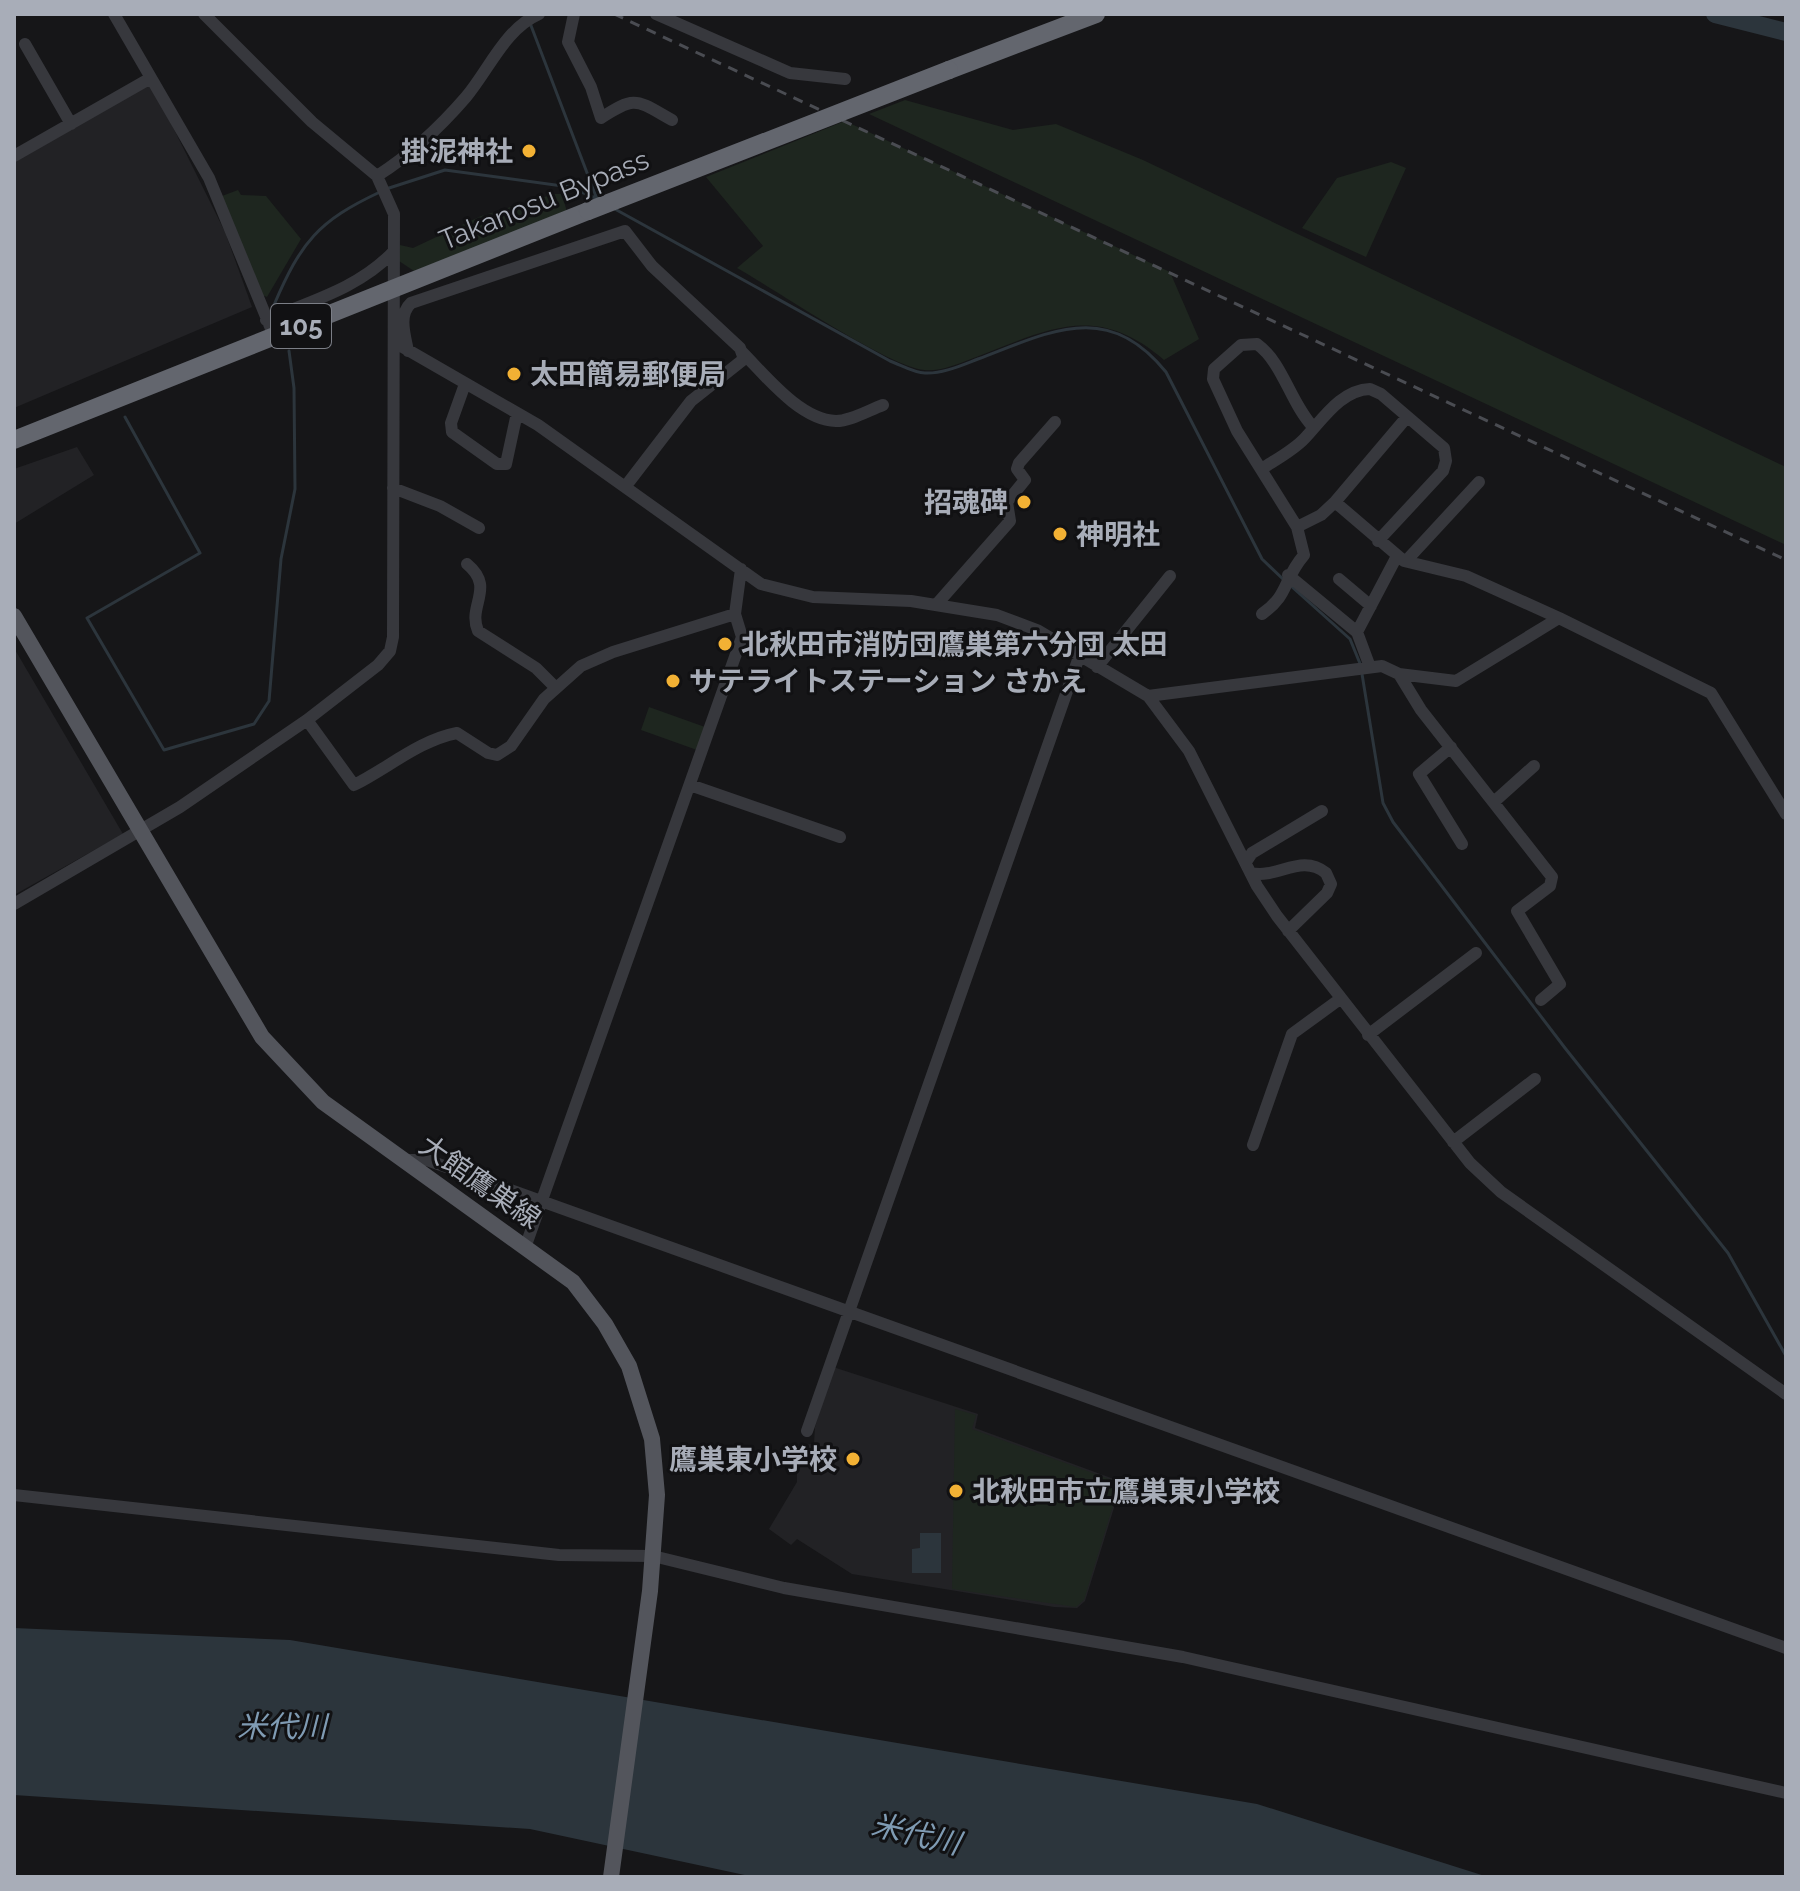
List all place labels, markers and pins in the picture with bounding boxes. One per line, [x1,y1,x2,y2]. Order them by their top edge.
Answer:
place label: 掛泥神社 [401,135,513,168]
marker: 掛泥神社 [520,142,538,160]
place label: 太田簡易郵便局 [530,358,726,391]
marker: 太田簡易郵便局 [505,365,523,383]
place label: 招魂碑 [924,486,1008,519]
marker: 招魂碑 [1015,493,1033,511]
place label: 神明社 [1076,518,1160,551]
marker: 神明社 [1051,525,1069,543]
place label: 北秋田市消防団鷹巣第六分団 太田 [741,628,1168,661]
marker: 北秋田市消防団鷹巣第六分団 太田 [716,635,734,653]
place label: サテライトステーション さかえ [689,665,1087,698]
marker: サテライトステーション さかえ [664,672,682,690]
place label: 鷹巣東小学校 [669,1443,837,1476]
marker: 鷹巣東小学校 [844,1450,862,1468]
place label: 北秋田市立鷹巣東小学校 [972,1475,1280,1508]
marker: 北秋田市立鷹巣東小学校 [947,1482,965,1500]

